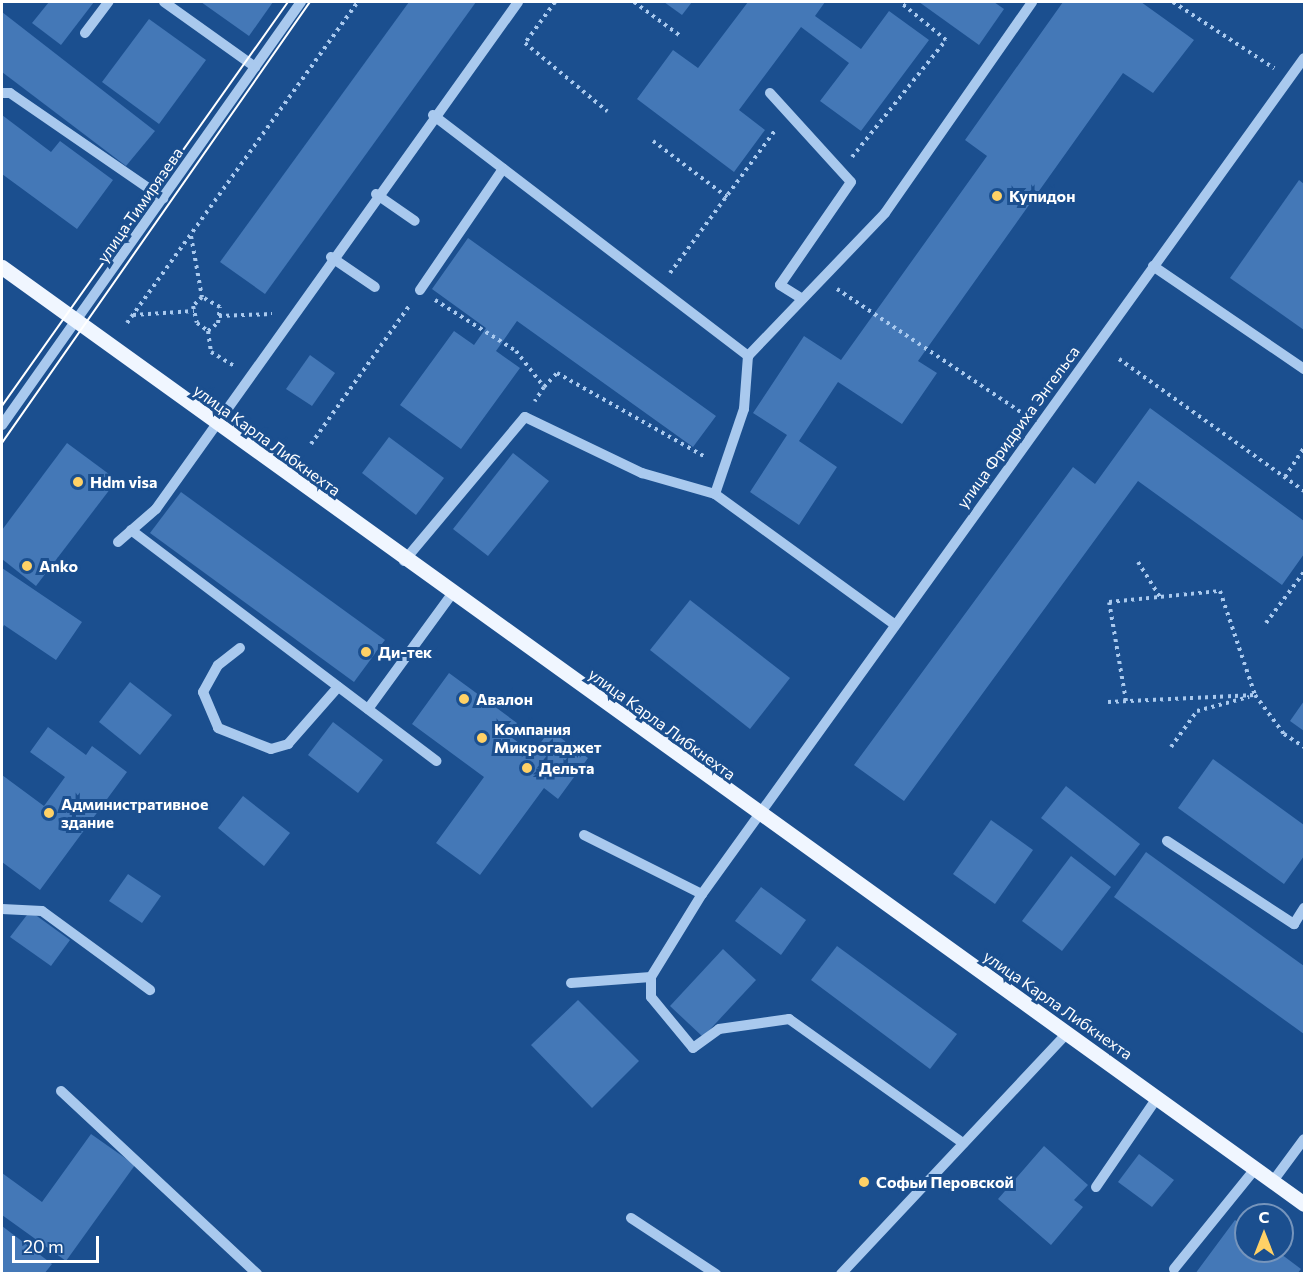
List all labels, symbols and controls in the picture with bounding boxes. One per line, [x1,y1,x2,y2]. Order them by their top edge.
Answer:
street label: улица Тимирязева [93,144,187,266]
place label: Купидон [1009,186,1075,206]
marker: Купидон [990,189,1004,203]
street label: улица Фридриха Энгельса [953,342,1083,512]
street label: улица Карла Либкнехта [190,380,344,500]
place label: Hdm visa [90,472,157,492]
marker: Hdm visa [71,475,85,489]
place label: Anko [39,556,78,576]
marker: Anko [20,559,34,573]
place label: Ди-тек [378,642,432,662]
marker: Ди-тек [359,645,373,659]
street label: улица Карла Либкнехта [585,664,739,784]
place label: Авалон [476,689,533,709]
marker: Авалон [457,692,471,706]
place label: Компания Микрогаджет [494,719,601,757]
marker: Компания Микрогаджет [475,731,489,745]
place label: Дельта [539,758,594,778]
marker: Дельта [520,761,534,775]
place label: Административное здание [61,794,208,832]
marker: Административное здание [42,806,56,820]
street label: улица Карла Либкнехта [980,946,1136,1064]
place label: Софьи Перовской [876,1172,1014,1192]
marker: Софьи Перовской [857,1175,871,1189]
north arrow [1234,1203,1294,1263]
text: С [1259,1207,1269,1226]
scale bar [15,1224,102,1262]
text: 20 m [23,1235,64,1257]

